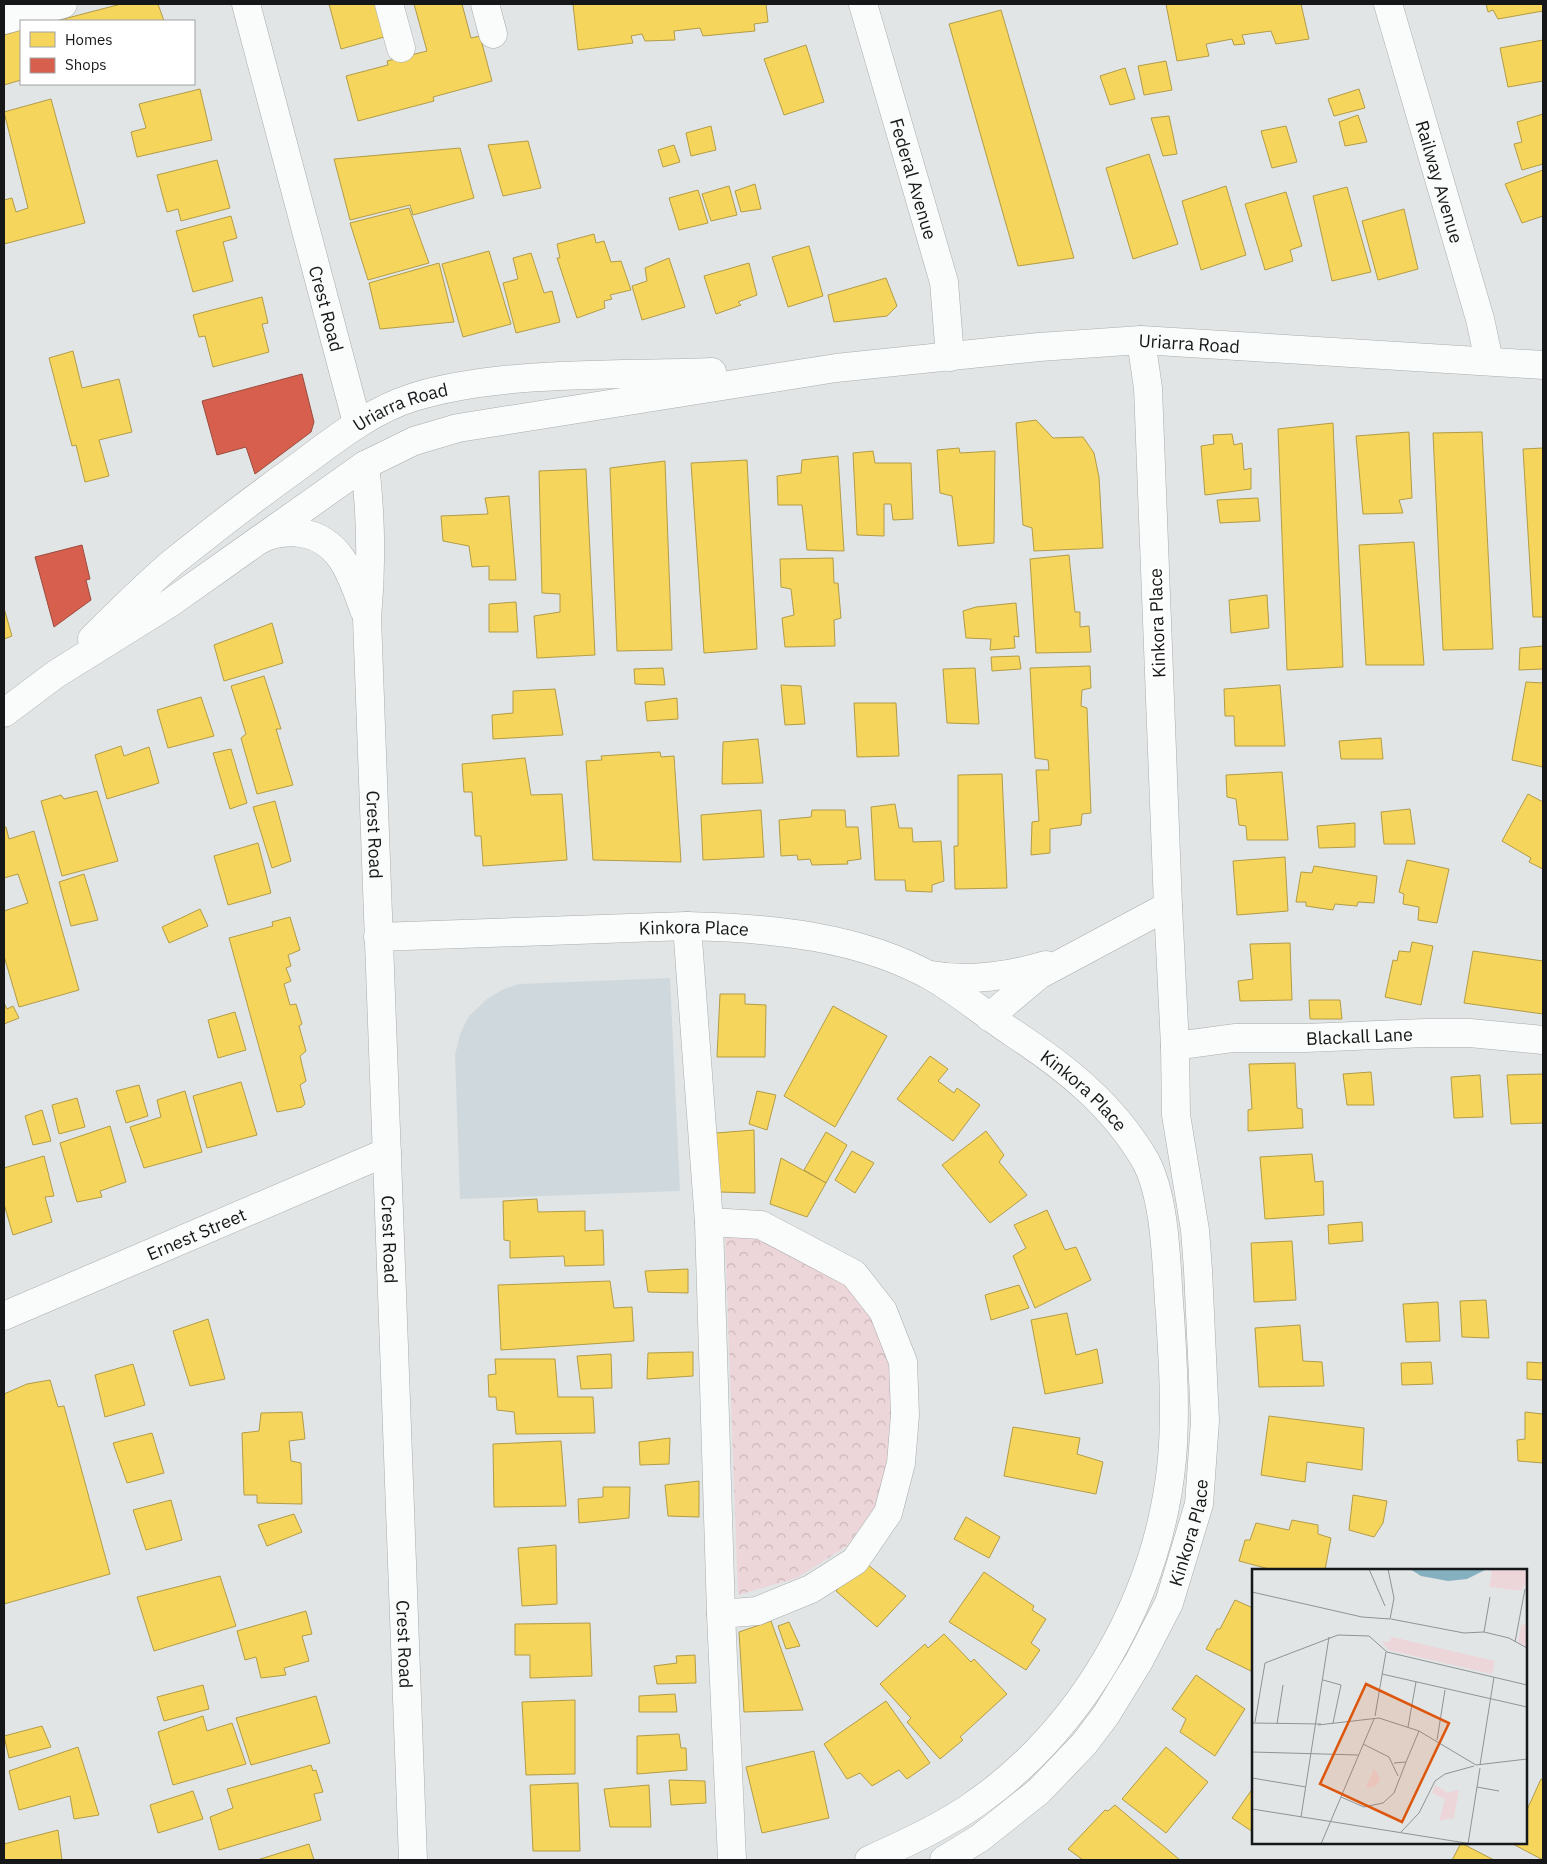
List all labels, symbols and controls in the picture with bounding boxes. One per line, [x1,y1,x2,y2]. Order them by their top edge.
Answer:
legend [20,20,195,85]
text: Homes [65,30,113,49]
text: Shops [65,55,107,74]
street label: Federal Avenue [885,115,943,242]
street label: Railway Avenue [1411,117,1469,246]
street label: Crest Road [304,263,349,354]
street label: Uriarra Road [1138,328,1241,358]
street label: Uriarra Road [348,377,450,436]
street label: Kinkora Place [1144,568,1170,678]
street label: Crest Road [362,790,388,879]
street label: Kinkora Place [638,914,750,940]
street label: Blackall Lane [1305,1022,1414,1049]
street label: Kinkora Place [1036,1044,1133,1136]
street label: Crest Road [377,1195,403,1284]
street label: Ernest Street [143,1202,249,1265]
street label: Kinkora Place [1163,1478,1212,1589]
inset map [1252,1569,1527,1844]
street label: Crest Road [392,1599,418,1689]

